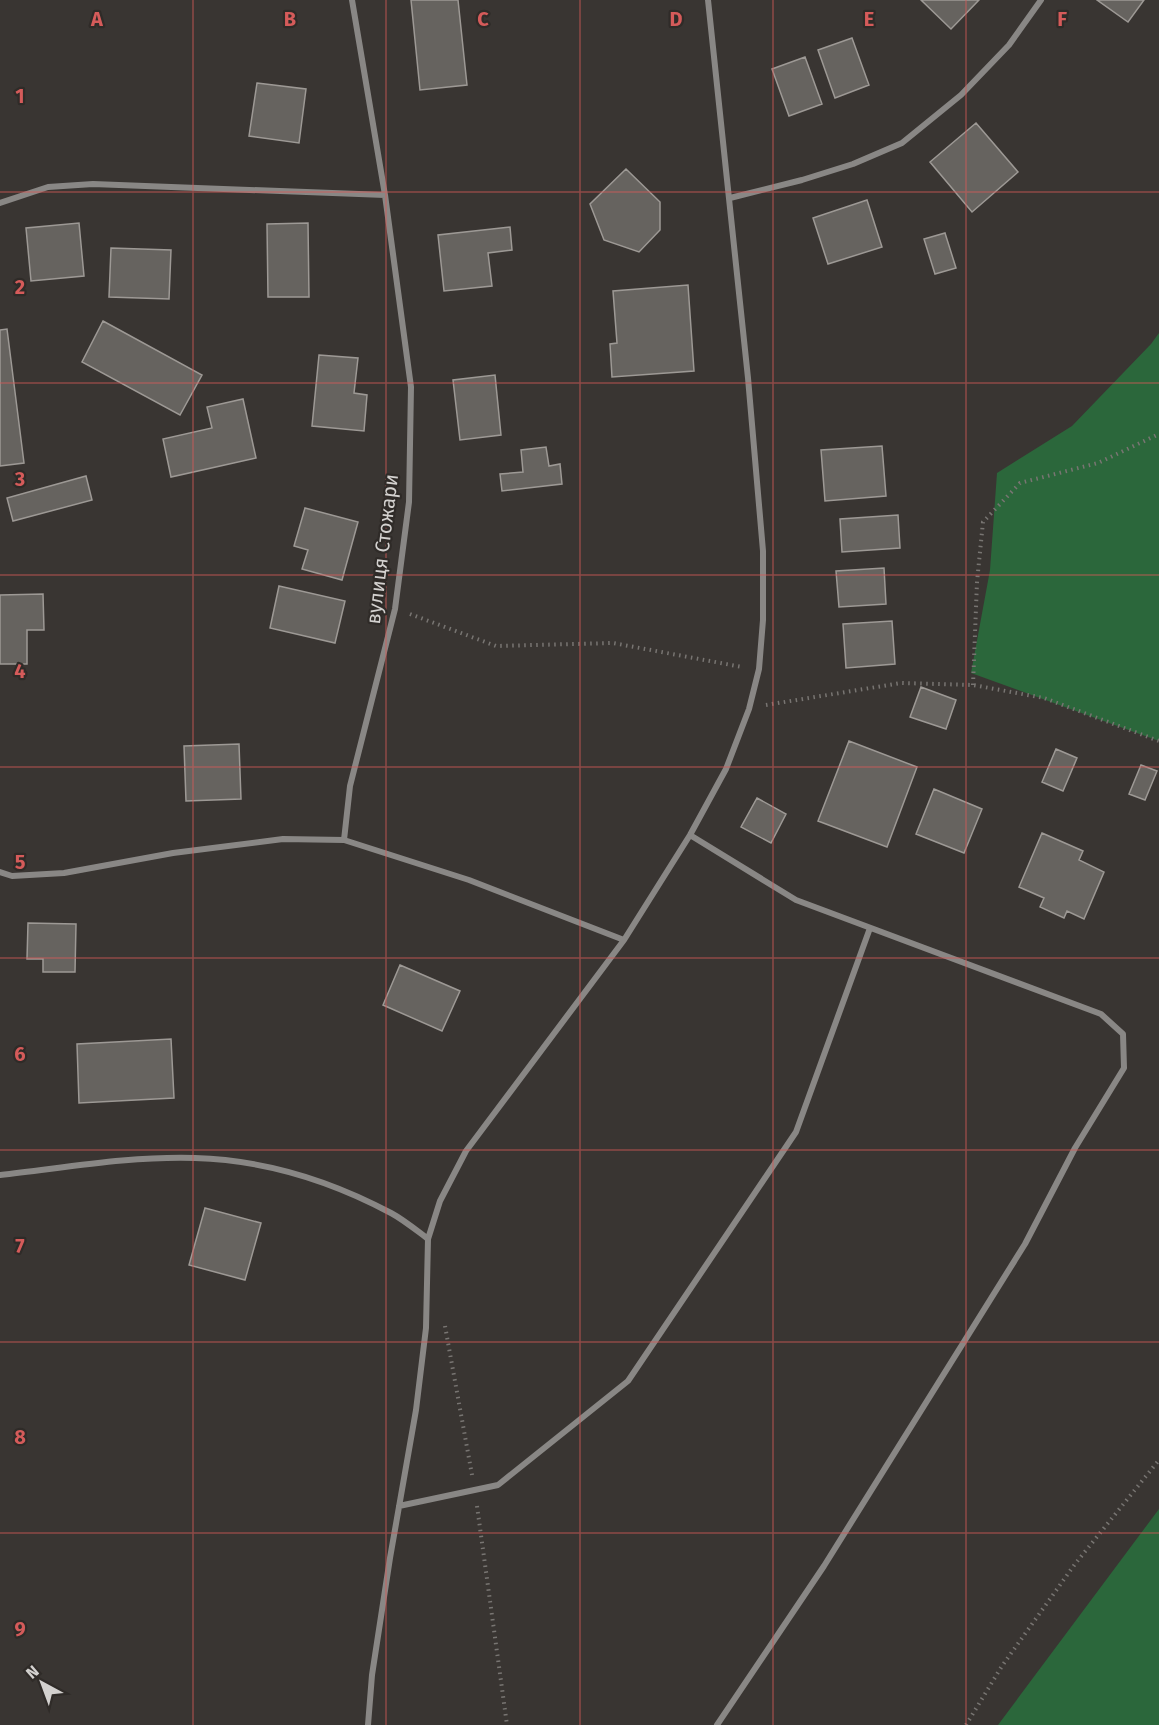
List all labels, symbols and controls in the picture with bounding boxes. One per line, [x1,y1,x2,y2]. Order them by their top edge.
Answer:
text: A [90,7,104,31]
text: B [284,7,296,31]
text: C [477,7,489,31]
text: D [669,7,683,31]
text: E [864,7,874,31]
text: F [1057,7,1067,31]
text: 1 [15,84,25,108]
text: 2 [15,275,25,299]
text: 3 [14,467,25,491]
street label: вулиця Стожари [361,472,403,626]
text: 4 [14,659,26,683]
text: 5 [15,850,26,874]
text: 6 [14,1042,26,1066]
text: 7 [15,1234,25,1258]
text: 8 [14,1425,26,1449]
text: 9 [14,1617,26,1641]
north arrow [12,1653,72,1713]
text: N [22,1661,43,1683]

